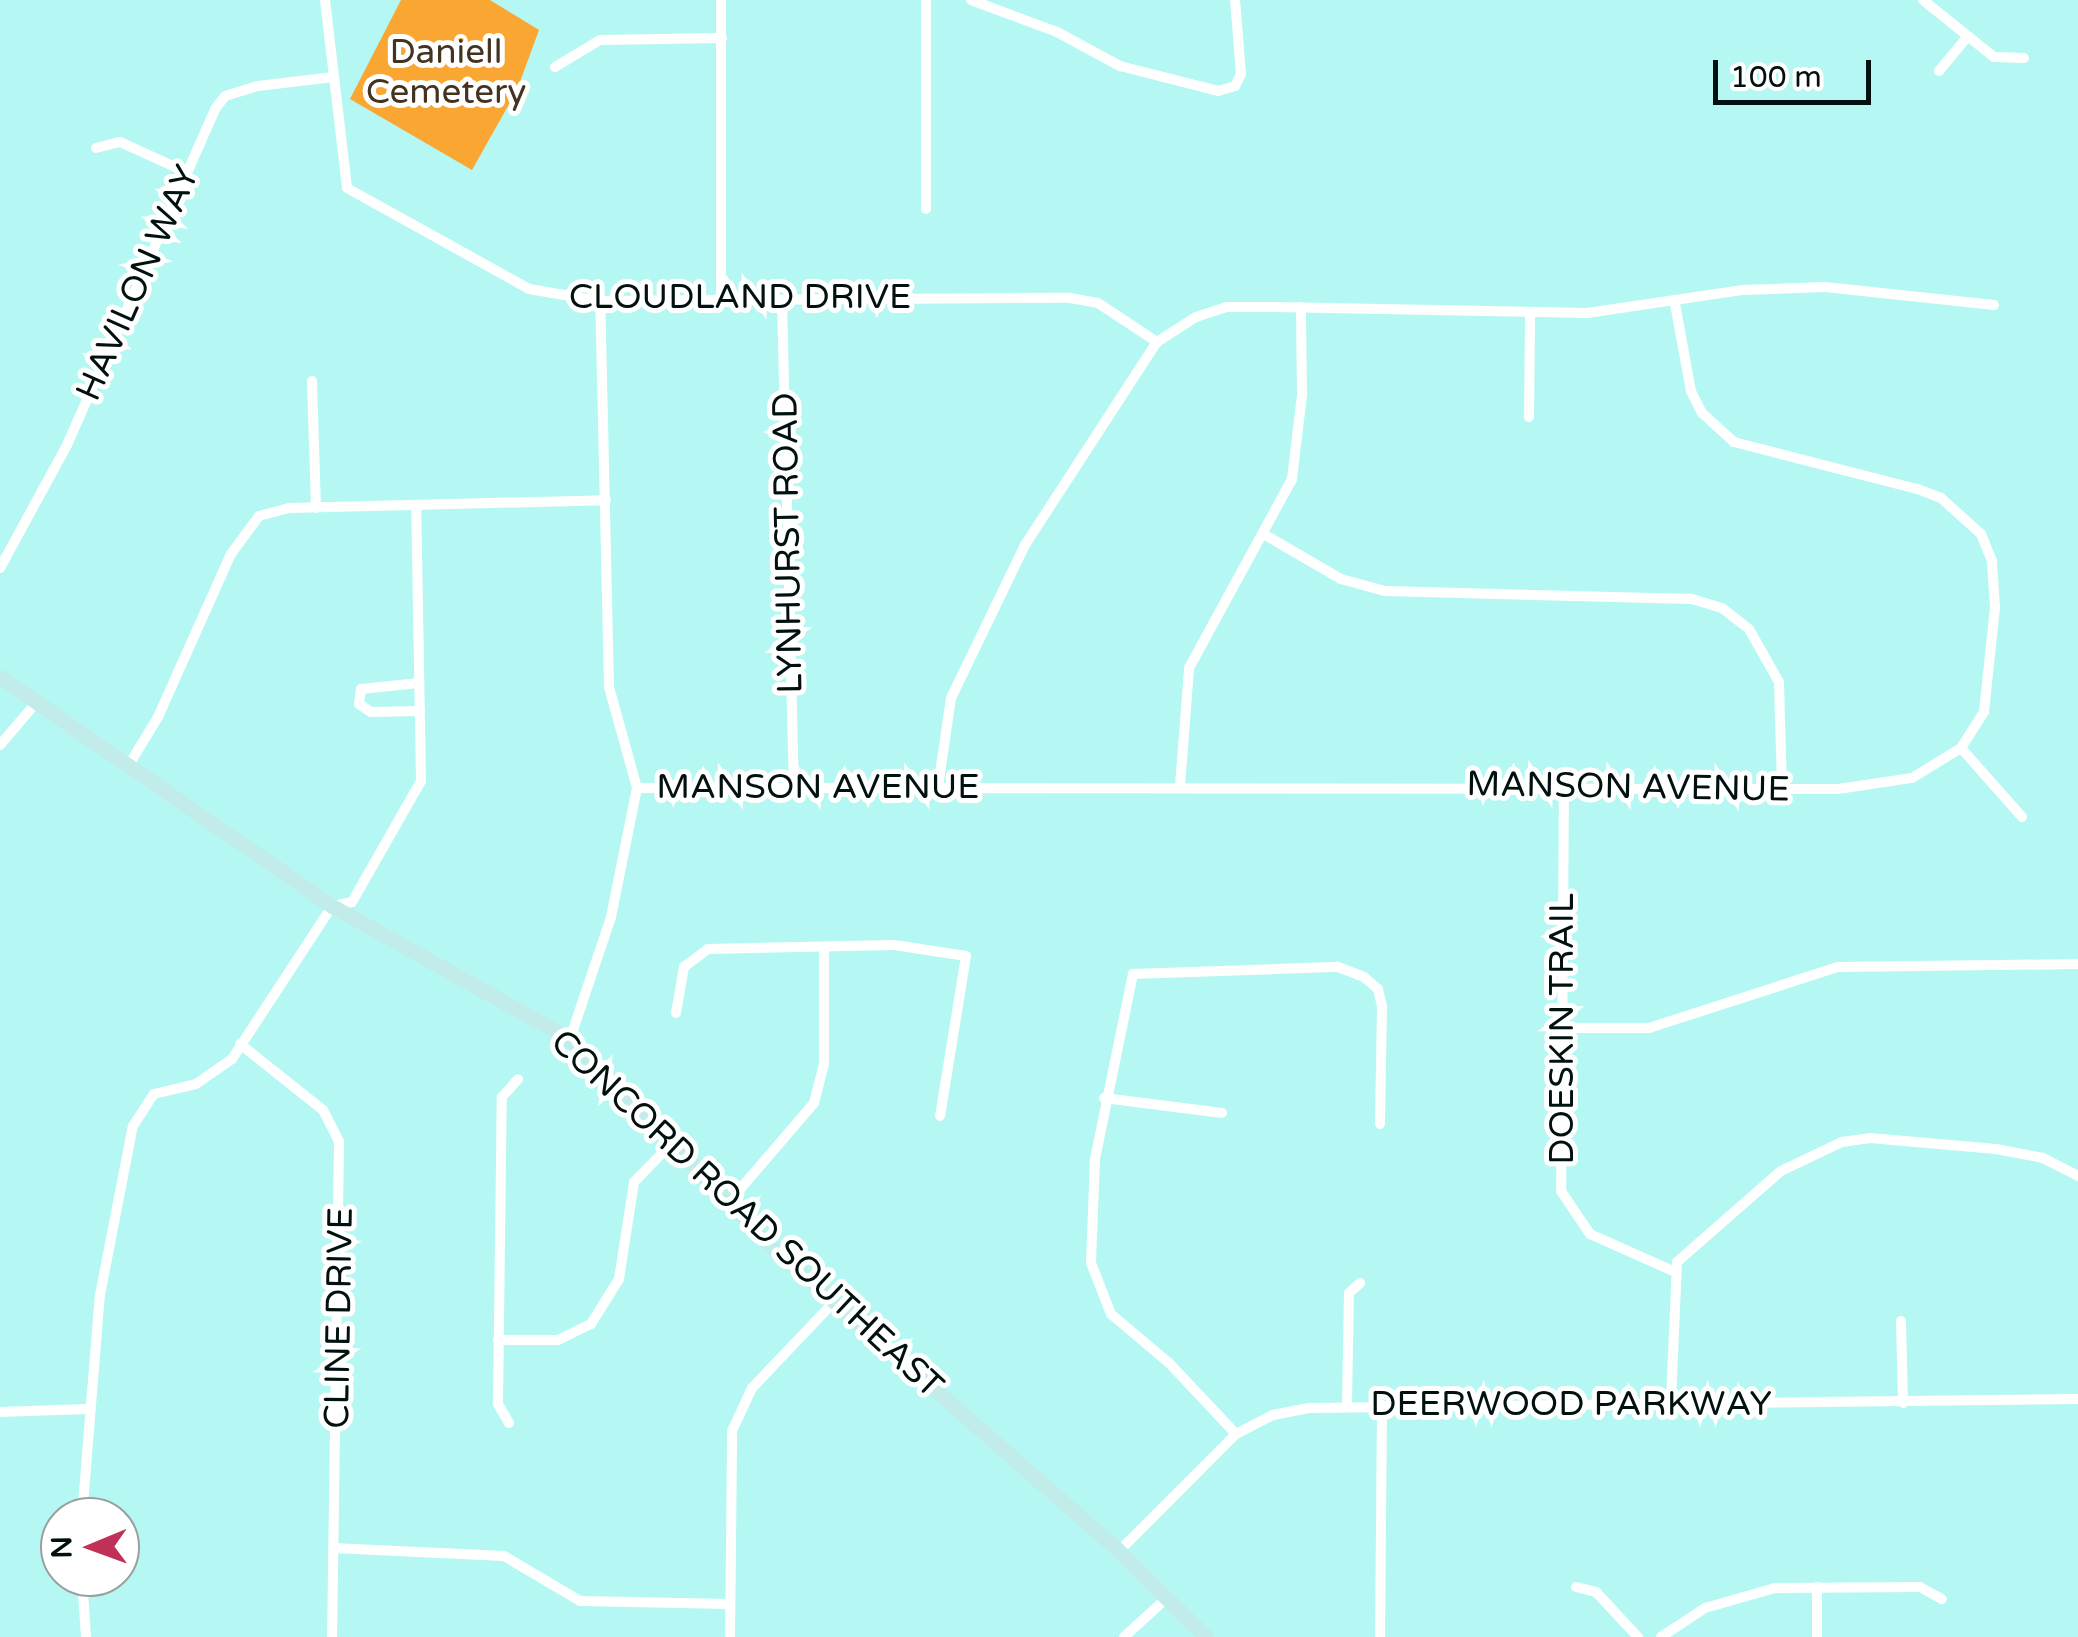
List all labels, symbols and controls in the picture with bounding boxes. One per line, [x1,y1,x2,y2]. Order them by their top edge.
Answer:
park label: Daniell Cemetery [366,31,526,113]
scale bar [1718,40,1876,102]
text: 100 m [1730,59,1822,96]
street label: HAVILON WAY [67,159,209,407]
street label: CLOUDLAND DRIVE [569,276,911,318]
street label: LYNHURST ROAD [764,392,812,694]
street label: MANSON AVENUE [1466,763,1790,811]
street label: MANSON AVENUE [656,766,980,808]
street label: DOESKIN TRAIL [1541,893,1583,1165]
street label: CONCORD ROAD SOUTHEAST [542,1021,952,1407]
street label: CLINE DRIVE [316,1207,362,1429]
street label: DEERWOOD PARKWAY [1370,1383,1772,1425]
north arrow [40,1497,140,1597]
text: N [45,1536,79,1559]

